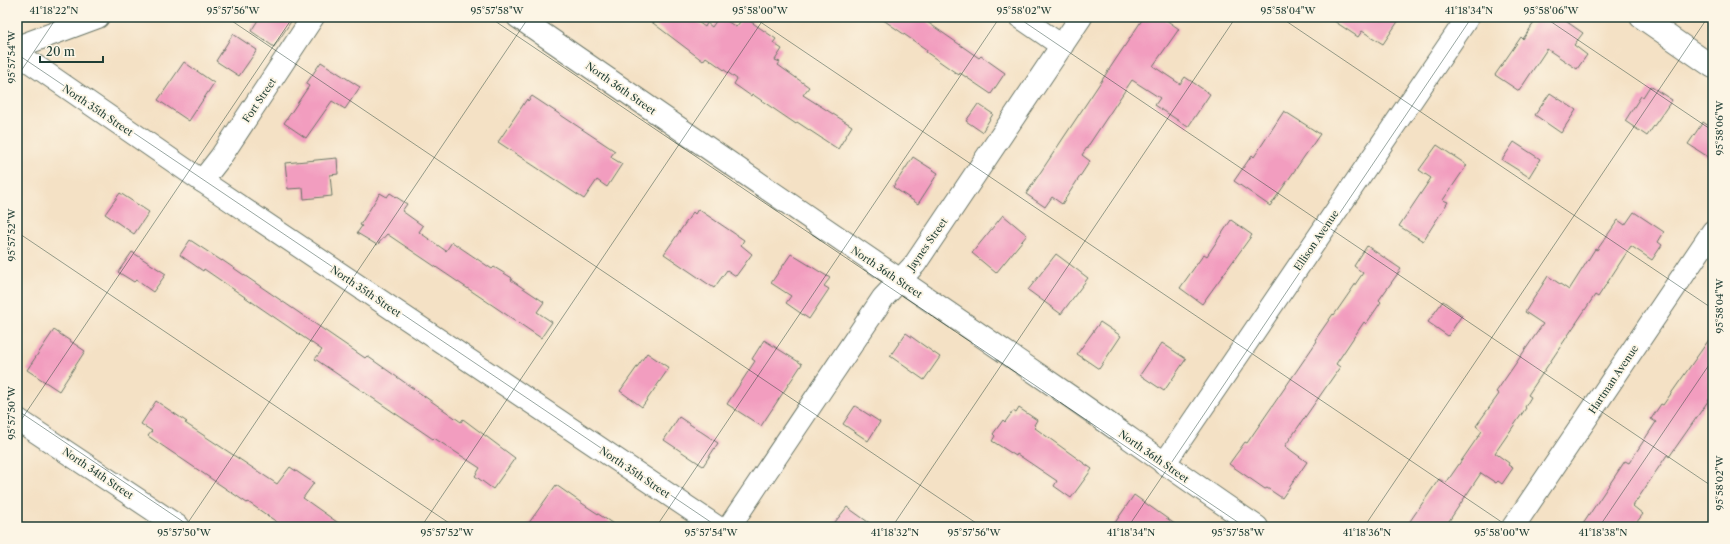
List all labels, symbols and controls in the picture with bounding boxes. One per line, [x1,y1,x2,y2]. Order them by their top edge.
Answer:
text: 41°18'22"N [30,4,78,17]
text: 95°57'56"W [207,4,260,17]
text: 95°57'58"W [470,4,525,17]
text: 95°58'00"W [732,4,789,17]
text: 95°58'02"W [997,4,1052,17]
text: 95°58'04"W [1261,4,1316,17]
text: 41°18'34"N [1445,4,1493,17]
text: 95°58'06"W [1524,4,1579,17]
text: 95°57'54"W [5,30,18,83]
scale bar [40,38,103,64]
text: 20 m [46,44,75,59]
street label: North 36th Street [583,59,659,118]
street label: Fort Street [240,75,279,125]
street label: North 35th Street [60,82,136,139]
text: 95°58'06"W [1713,100,1726,155]
text: 95°57'52"W [5,207,18,261]
street label: Ellison Avenue [1291,207,1342,273]
street label: Jaynes Street [903,215,951,275]
street label: North 36th Street [849,244,925,301]
street label: North 35th Street [328,263,404,320]
text: 95°58'04"W [1713,278,1726,333]
street label: Hartman Avenue [1586,342,1641,416]
text: 95°57'50"W [5,385,18,440]
street label: North 36th Street [1116,427,1192,486]
street label: North 35th Street [597,444,673,501]
street label: North 34th Street [60,445,136,502]
text: 95°58'02"W [1713,455,1726,510]
text: 95°57'50"W [157,526,212,539]
text: 95°57'52"W [421,526,475,539]
text: 95°57'54"W [685,526,738,539]
text: 41°18'32"N [871,526,919,539]
text: 95°57'56"W [948,526,1001,539]
text: 41°18'34"N [1107,526,1155,539]
text: 95°57'58"W [1211,526,1266,539]
text: 41°18'36"N [1343,526,1391,539]
text: 95°58'00"W [1474,526,1531,539]
text: 41°18'38"N [1579,526,1627,539]

